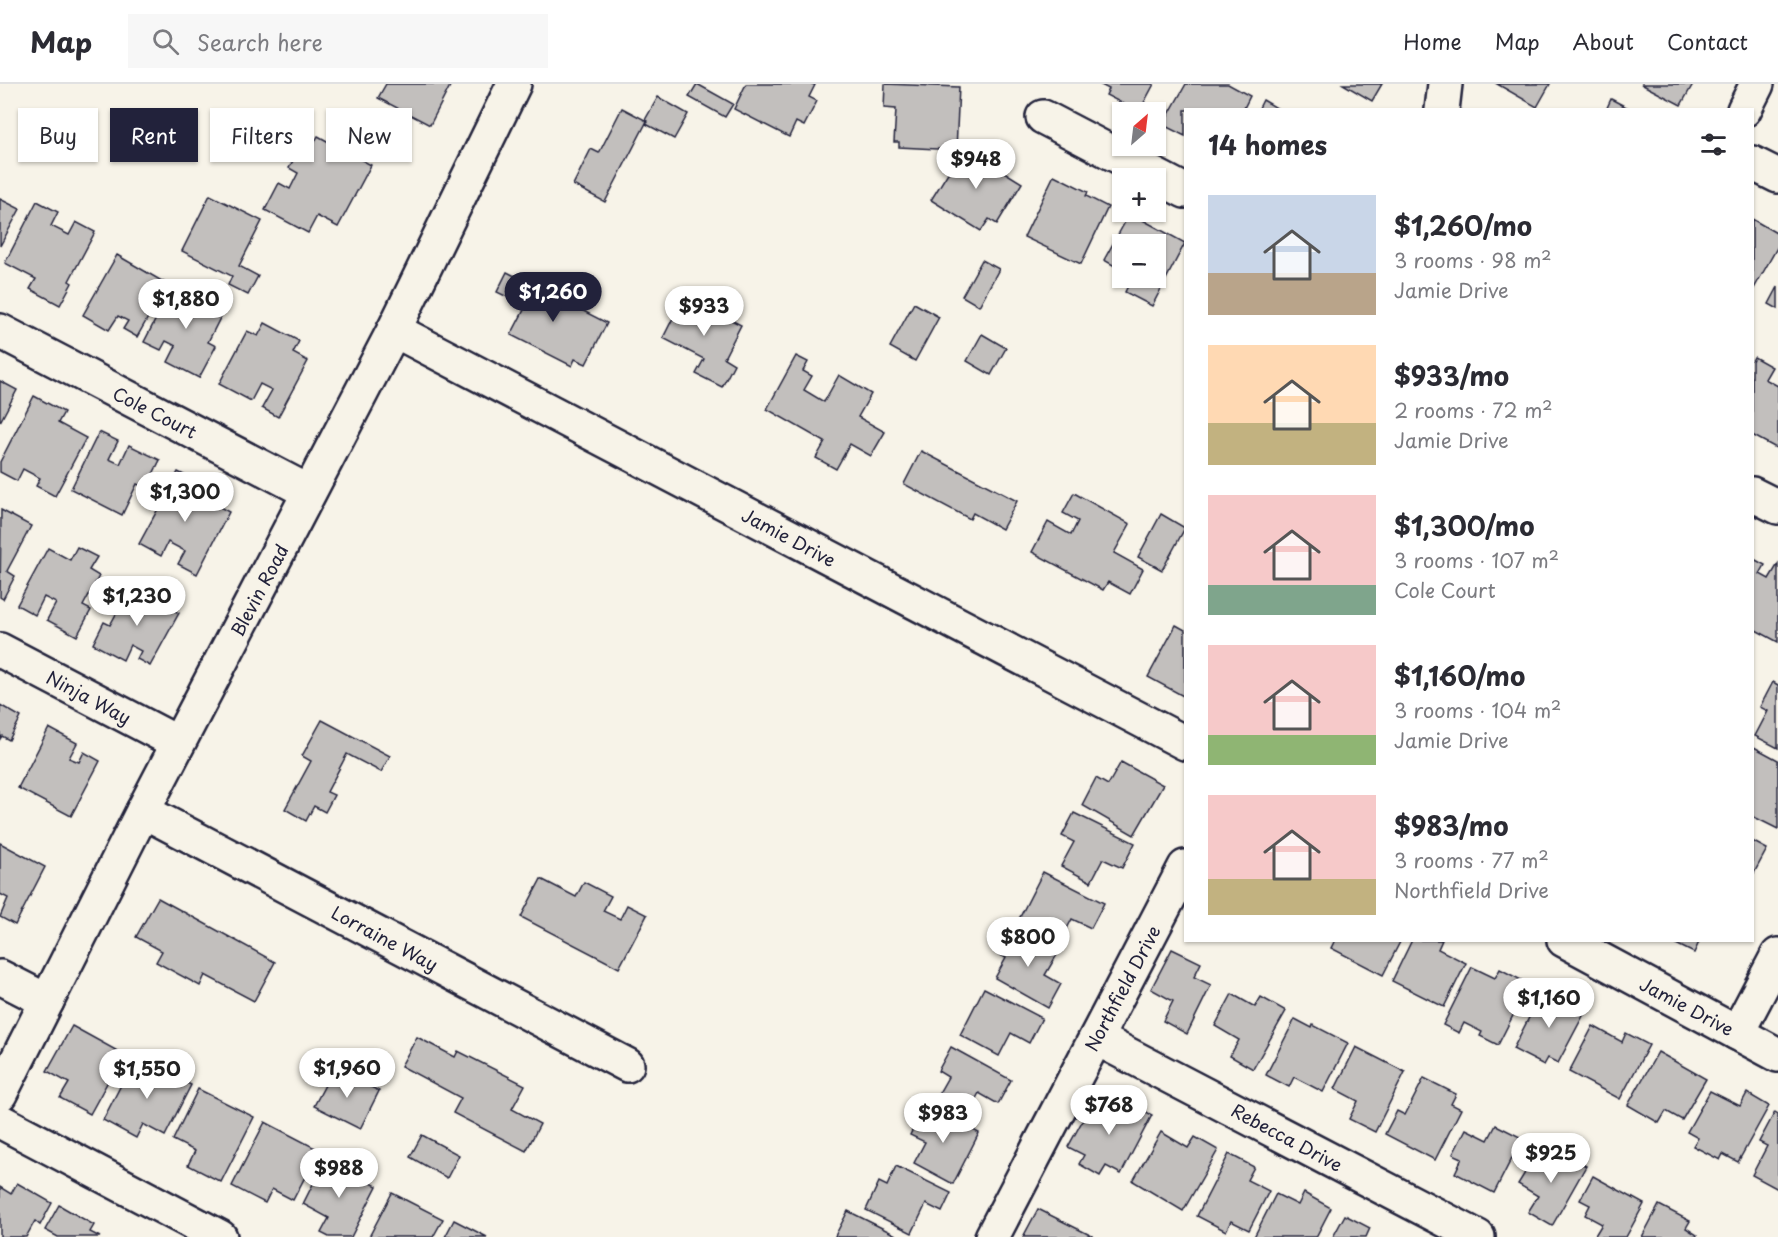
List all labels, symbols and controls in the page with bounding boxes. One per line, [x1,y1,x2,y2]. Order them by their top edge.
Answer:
search box [128,14,548,68]
text: Map [30,20,92,63]
icon: search [149,25,182,58]
text: Search here [197,25,323,58]
text: Home [1403,25,1462,57]
text: Map [1495,25,1540,57]
text: About [1573,25,1634,57]
text: Contact [1667,25,1748,57]
north arrow [1112,102,1166,156]
map controls [1112,102,1166,288]
chip: Buy [18,108,98,162]
chip: Rent [110,108,198,162]
chip: Filters [210,108,314,162]
chip: New [326,108,412,162]
text: 14 homes [1208,125,1327,164]
icon: filters [1697,128,1730,161]
pin: $948 [940,139,1012,190]
text: $948 [950,143,1002,173]
button: + [1112,168,1166,222]
text: $1,260/mo [1394,206,1532,245]
icon: home [1256,219,1328,291]
button: − [1112,234,1166,288]
text: 3 rooms · 98 m² [1394,245,1552,275]
pin: $1,260 [504,272,602,323]
text: Jamie Drive [1394,275,1509,305]
text: $1,260 [519,276,587,306]
pin: $1,880 [137,279,235,330]
text: $1,880 [152,283,220,313]
pin: $933 [668,286,740,337]
text: $933 [679,290,729,320]
text: $933/mo [1394,356,1509,395]
icon: home [1256,369,1328,441]
street label: Cole Court [108,379,202,445]
text: 2 rooms · 72 m² [1394,395,1553,425]
text: Jamie Drive [1394,425,1509,455]
pin: $1,300 [136,472,234,523]
text: $1,300 [150,476,220,506]
street label: Jamie Drive [737,501,841,573]
text: $1,300/mo [1394,506,1534,545]
icon: home [1256,519,1328,591]
street label: Blevin Road [223,539,295,641]
text: 3 rooms · 107 m² [1394,545,1559,575]
text: Cole Court [1394,575,1496,605]
pin: $1,230 [88,576,186,627]
text: $1,230 [103,580,171,610]
text: $1,160/mo [1394,656,1525,695]
street label: Ninja Way [42,663,136,731]
icon: home [1256,669,1328,741]
text: 3 rooms · 104 m² [1394,695,1561,725]
text: Jamie Drive [1394,725,1509,755]
text: $983/mo [1394,806,1508,845]
icon: home [1256,819,1328,891]
text: 3 rooms · 77 m² [1394,845,1549,875]
text: Northfield Drive [1394,875,1549,905]
street label: Lorraine Way [327,899,443,977]
pin: $800 [992,917,1064,968]
street label: Northfield Drive [1077,920,1167,1056]
text: $800 [1001,921,1055,951]
street label: Jamie Drive [1635,970,1739,1042]
pin: $1,160 [1500,978,1598,1029]
text: $1,160 [1517,982,1581,1012]
pin: $1,960 [298,1048,396,1099]
pin: $1,550 [98,1049,196,1100]
text: $1,960 [313,1052,381,1082]
text: $1,550 [113,1053,181,1083]
pin: $768 [1073,1085,1145,1136]
text: $768 [1084,1089,1134,1119]
pin: $983 [907,1093,979,1144]
street label: Rebecca Drive [1227,1096,1347,1178]
text: $983 [918,1097,968,1127]
pin: $925 [1515,1133,1587,1184]
text: $925 [1525,1137,1577,1167]
pin: $988 [303,1148,375,1199]
text: $988 [314,1152,364,1182]

